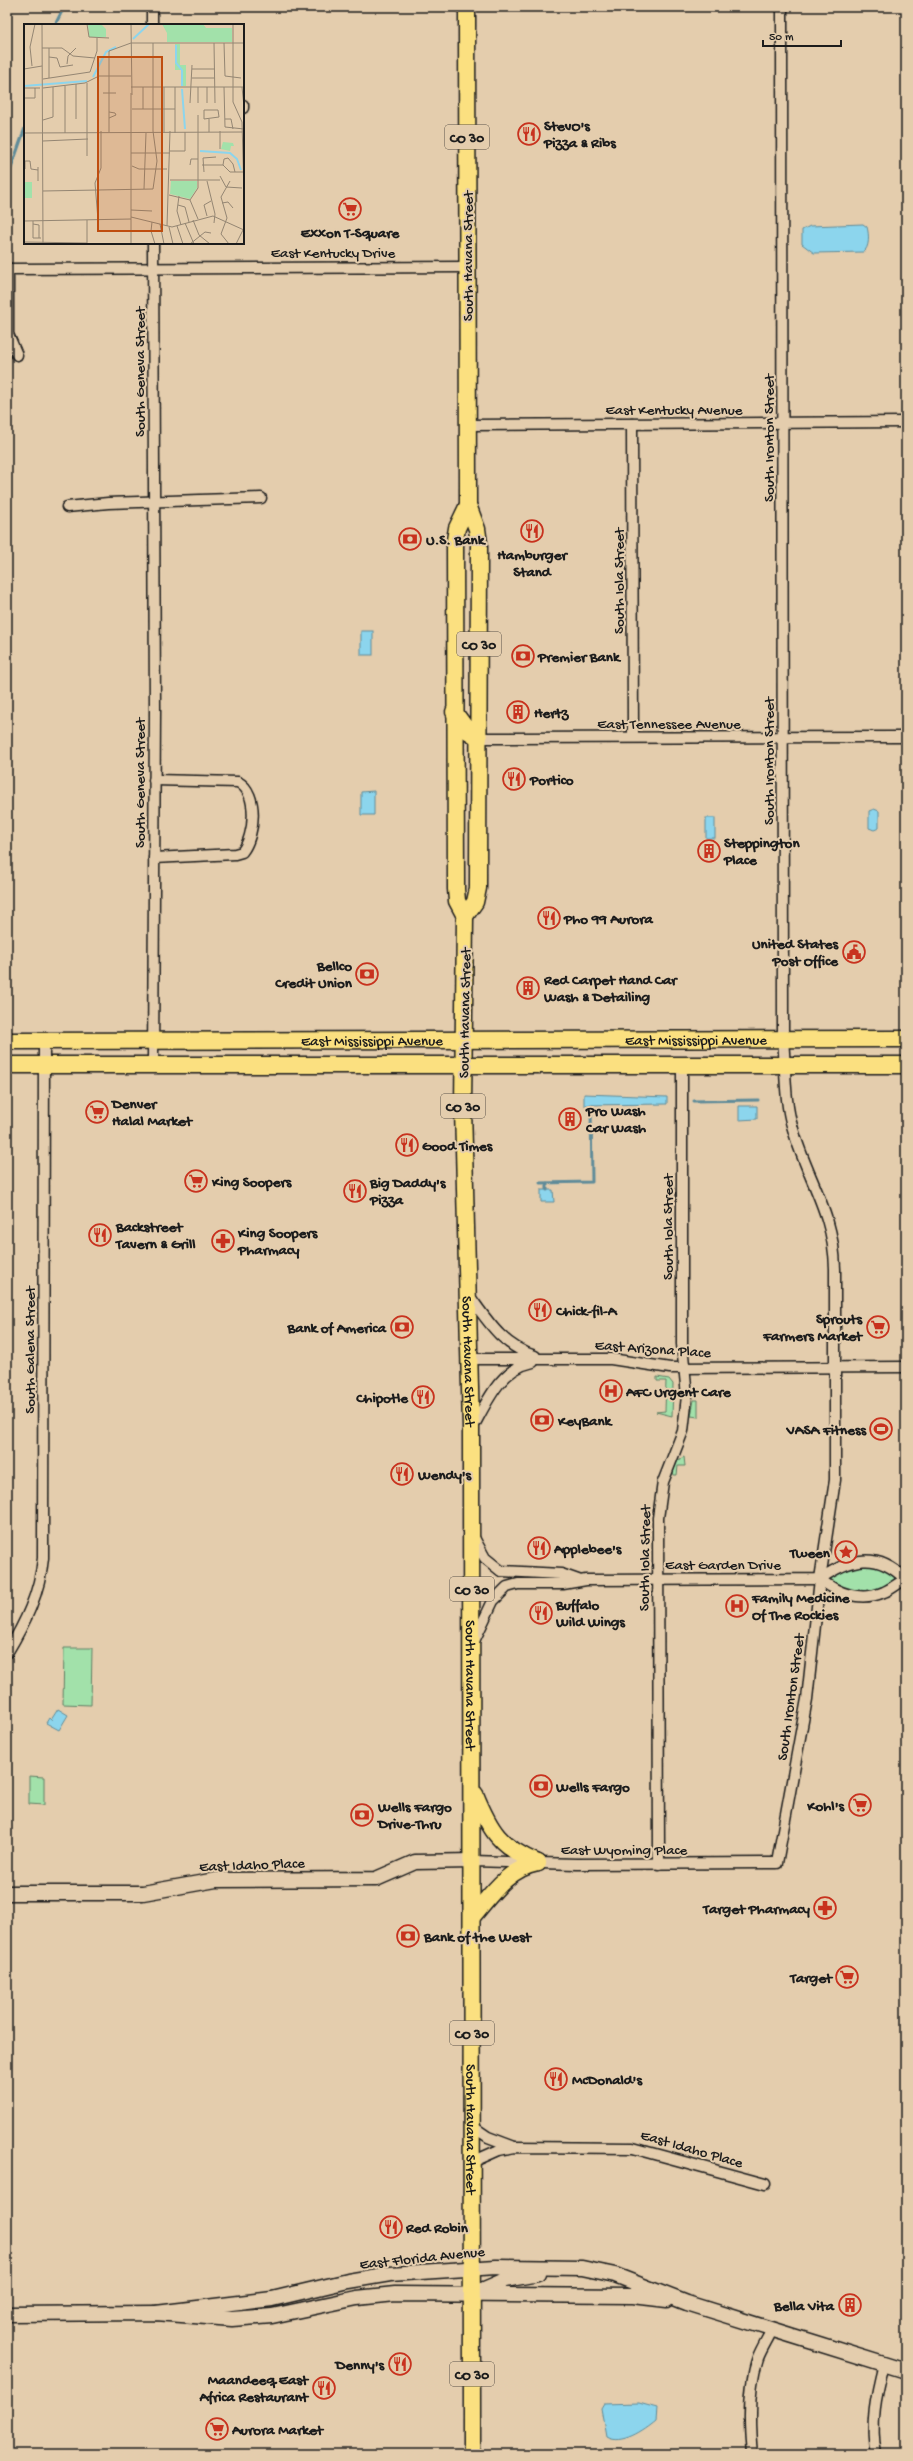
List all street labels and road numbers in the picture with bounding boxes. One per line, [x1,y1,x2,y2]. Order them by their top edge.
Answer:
road number: CO 30 [445,125,489,149]
street label: South Havana Street [460,189,478,321]
street label: East Kentucky Drive [271,245,396,263]
street label: South Geneva Street [132,305,150,437]
street label: South Ironton Street [761,372,779,502]
street label: East Kentucky Avenue [606,402,743,420]
street label: South Iola Street [611,526,629,634]
road number: CO 30 [457,632,501,656]
street label: South Ironton Street [761,695,779,825]
street label: South Geneva Street [132,716,150,848]
street label: East Tennessee Avenue [597,716,741,734]
street label: South Havana Street [456,946,476,1078]
street label: East Mississippi Avenue [625,1032,767,1051]
street label: East Mississippi Avenue [301,1033,443,1051]
road number: CO 30 [441,1094,485,1118]
street label: South Iola Street [660,1172,678,1280]
street label: South Galena Street [22,1284,40,1414]
street label: South Havana Street [457,1296,478,1429]
street label: East Arizona Place [594,1337,712,1363]
street label: South Iola Street [636,1503,656,1611]
street label: East Garden Drive [665,1557,781,1575]
road number: CO 30 [450,1577,494,1601]
street label: South Havana Street [460,1620,478,1752]
street label: South Ironton Street [774,1631,810,1762]
street label: East Wyoming Place [561,1842,688,1860]
street label: East Idaho Place [199,1855,305,1877]
road number: CO 30 [450,2021,494,2045]
street label: South Havana Street [461,2064,479,2196]
street label: East Idaho Place [638,2127,745,2173]
street label: East Florida Avenue [359,2243,486,2275]
road number: CO 30 [450,2362,494,2386]

